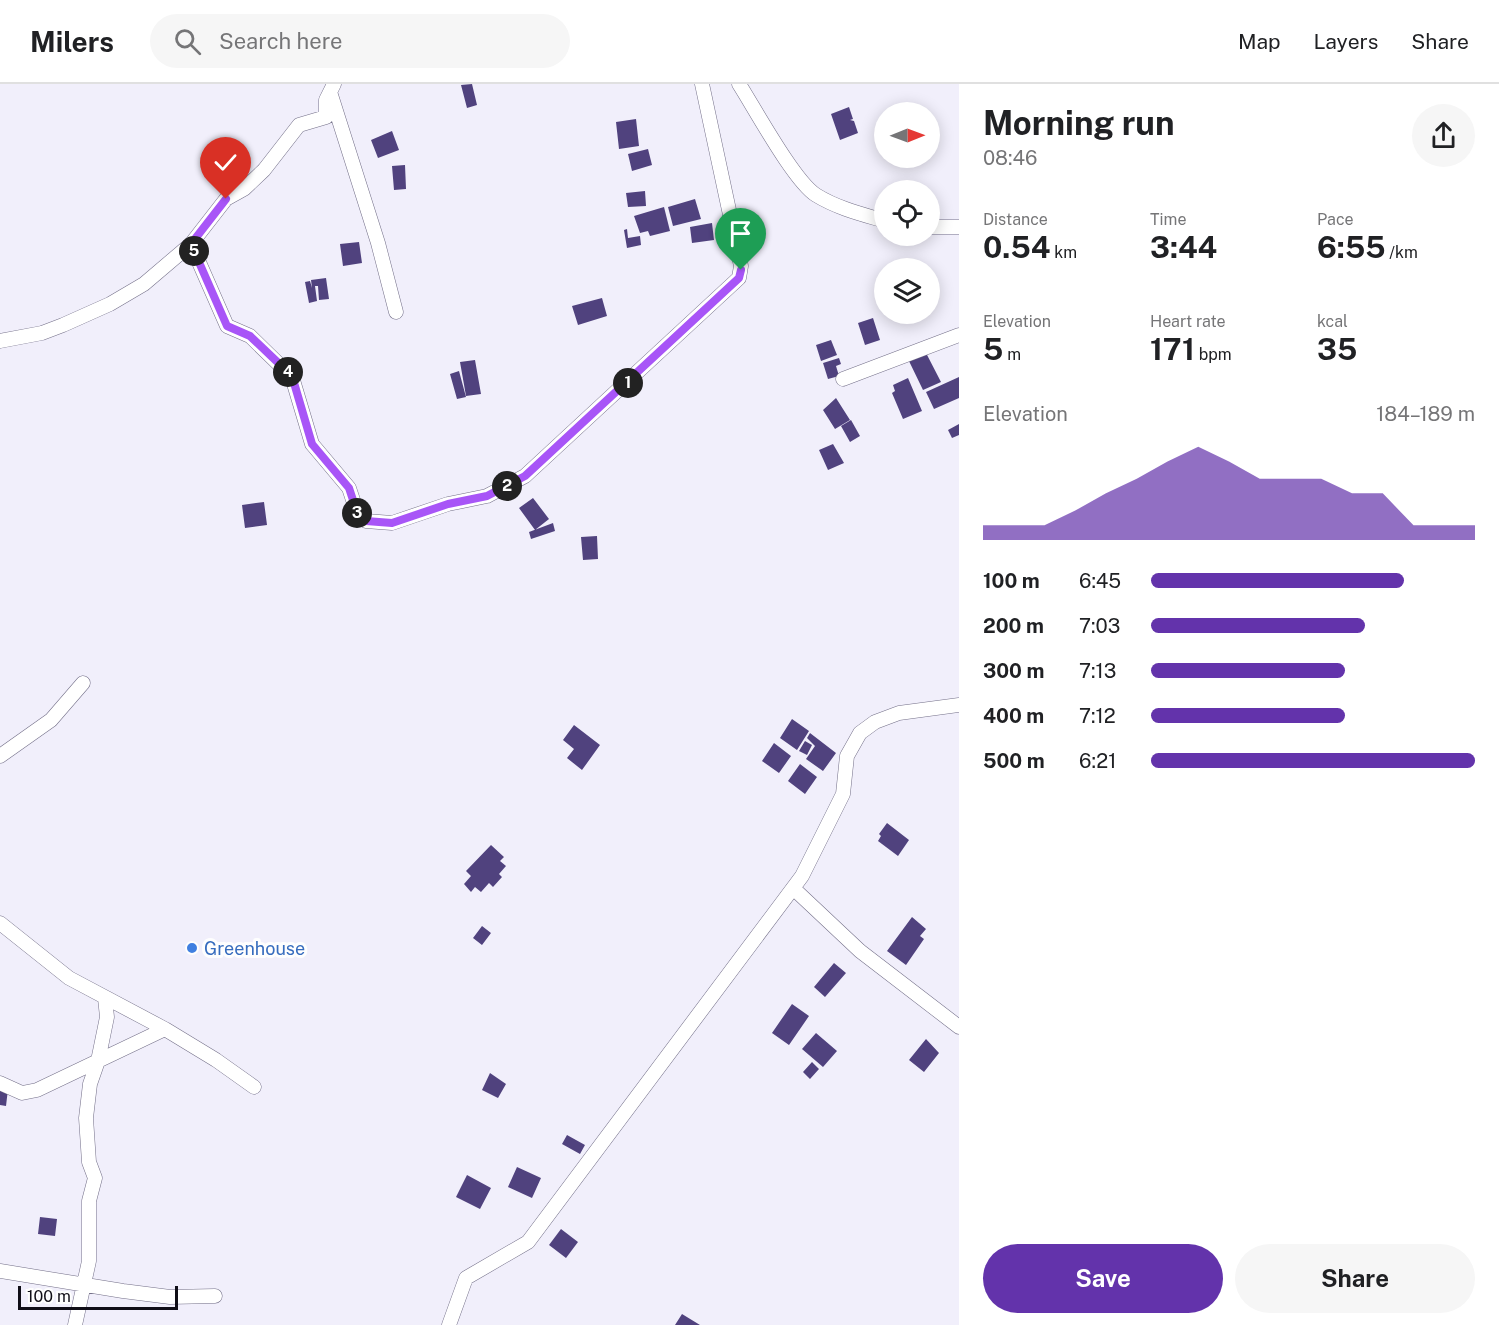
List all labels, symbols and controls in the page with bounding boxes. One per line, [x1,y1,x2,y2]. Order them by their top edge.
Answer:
search box [150,14,570,68]
text: Milers [30,25,114,58]
icon: search [171,25,204,58]
text: Search here [219,28,343,54]
text: Map [1238,29,1281,54]
text: Layers [1314,29,1378,54]
text: Share [1411,29,1469,54]
north arrow [874,102,940,168]
map controls [874,102,940,324]
text: Morning run [983,104,1175,142]
button: share [1412,104,1475,167]
pin [200,137,251,199]
icon: check [209,146,242,179]
text: 08:46 [983,146,1037,170]
button: locate [874,180,940,246]
pin [715,208,766,270]
text: Distance [983,210,1048,229]
text: Time [1150,210,1186,229]
text: Pace [1317,210,1354,229]
icon: arrive [724,217,757,250]
text: 0.54 [983,229,1050,265]
text: 3:44 [1150,229,1217,265]
text: 6:55 [1317,229,1385,265]
pin: 5 [179,236,209,266]
text: 5 [189,241,199,260]
text: km [1050,243,1077,262]
text: /km [1385,243,1418,262]
button: layers [874,258,940,324]
text: Elevation [983,312,1051,331]
text: Heart rate [1150,312,1226,331]
text: kcal [1317,312,1348,331]
text: 5 [983,331,1003,367]
text: 171 [1150,331,1195,367]
text: 35 [1317,331,1357,367]
text: m [1003,345,1021,364]
text: bpm [1195,345,1232,364]
pin: 4 [273,357,303,387]
text: 4 [283,362,293,381]
pin: 1 [613,368,643,398]
text: 1 [625,373,631,392]
text: Elevation [983,402,1068,426]
text: 184–189 m [1376,402,1475,426]
pin: 2 [492,471,522,501]
text: 2 [502,476,512,495]
pin: 3 [342,498,372,528]
text: 3 [352,503,362,522]
text: 100 m [983,569,1040,593]
text: 6:45 [1079,569,1121,593]
text: 200 m [983,614,1044,638]
text: 7:03 [1079,614,1120,638]
text: 300 m [983,659,1044,683]
text: 7:13 [1079,659,1116,683]
text: 400 m [983,704,1044,728]
text: 7:12 [1079,704,1116,728]
text: 500 m [983,749,1045,773]
text: 6:21 [1079,749,1116,773]
place label: Greenhouse [204,938,305,959]
marker: Greenhouse [185,941,199,955]
button: Save [983,1244,1223,1313]
button: Share [1235,1244,1475,1313]
scale bar [18,1283,178,1310]
text: 100 m [27,1287,71,1306]

